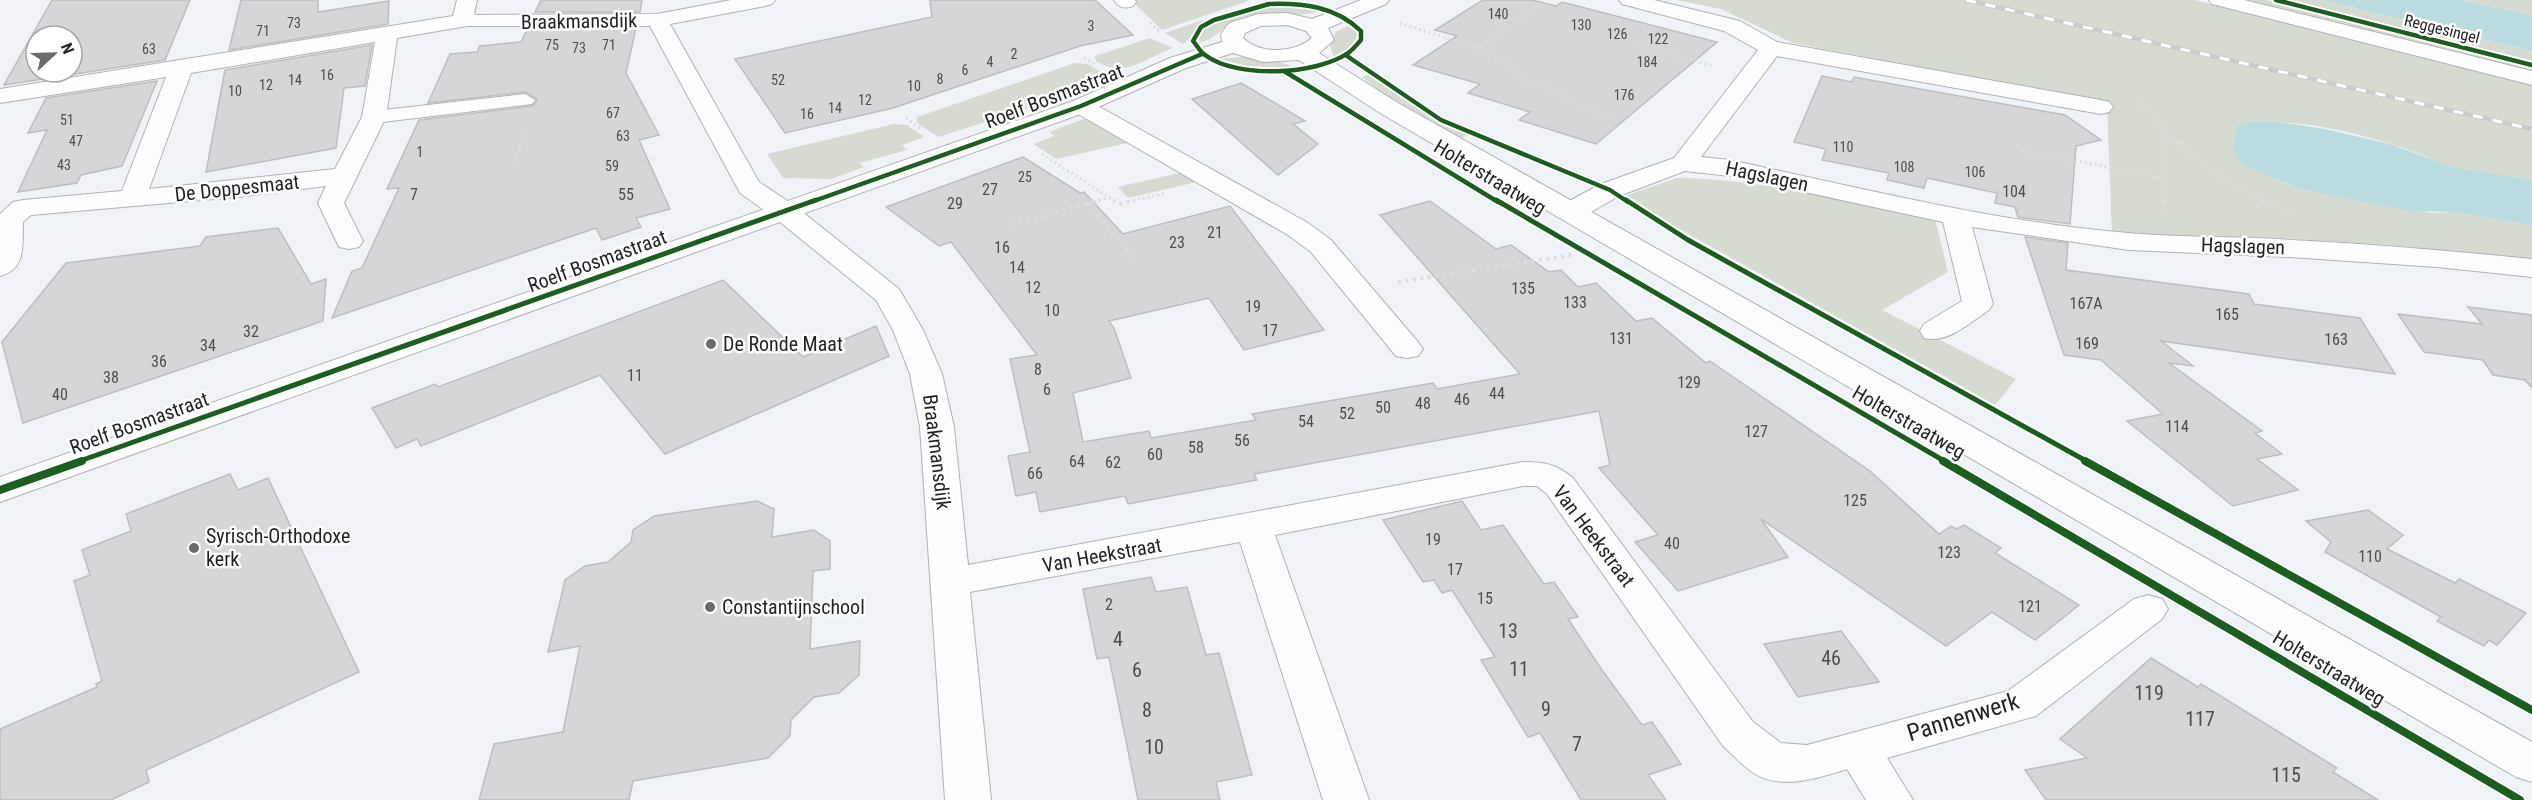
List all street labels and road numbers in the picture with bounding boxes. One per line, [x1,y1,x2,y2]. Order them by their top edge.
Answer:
street label: Braakmansdijk [521,8,637,34]
street label: Reggesingel [2402,10,2482,48]
street label: Roelf Bosmastraat [982,59,1127,133]
street label: Holterstraatweg [1430,134,1550,220]
street label: Hagslagen [1723,156,1811,196]
street label: De Doppesmaat [173,170,301,206]
street label: Roelf Bosmastraat [524,225,670,297]
street label: Hagslagen [2201,233,2285,259]
street label: Holterstraatweg [1848,380,1970,464]
street label: Roelf Bosmastraat [66,387,212,459]
street label: Braakmansdijk [918,393,956,511]
street label: Van Heekstraat [1548,481,1640,591]
street label: Van Heekstraat [1041,533,1164,577]
street label: Holterstraatweg [2269,625,2389,711]
street label: Pannenwerk [1904,687,2023,747]

